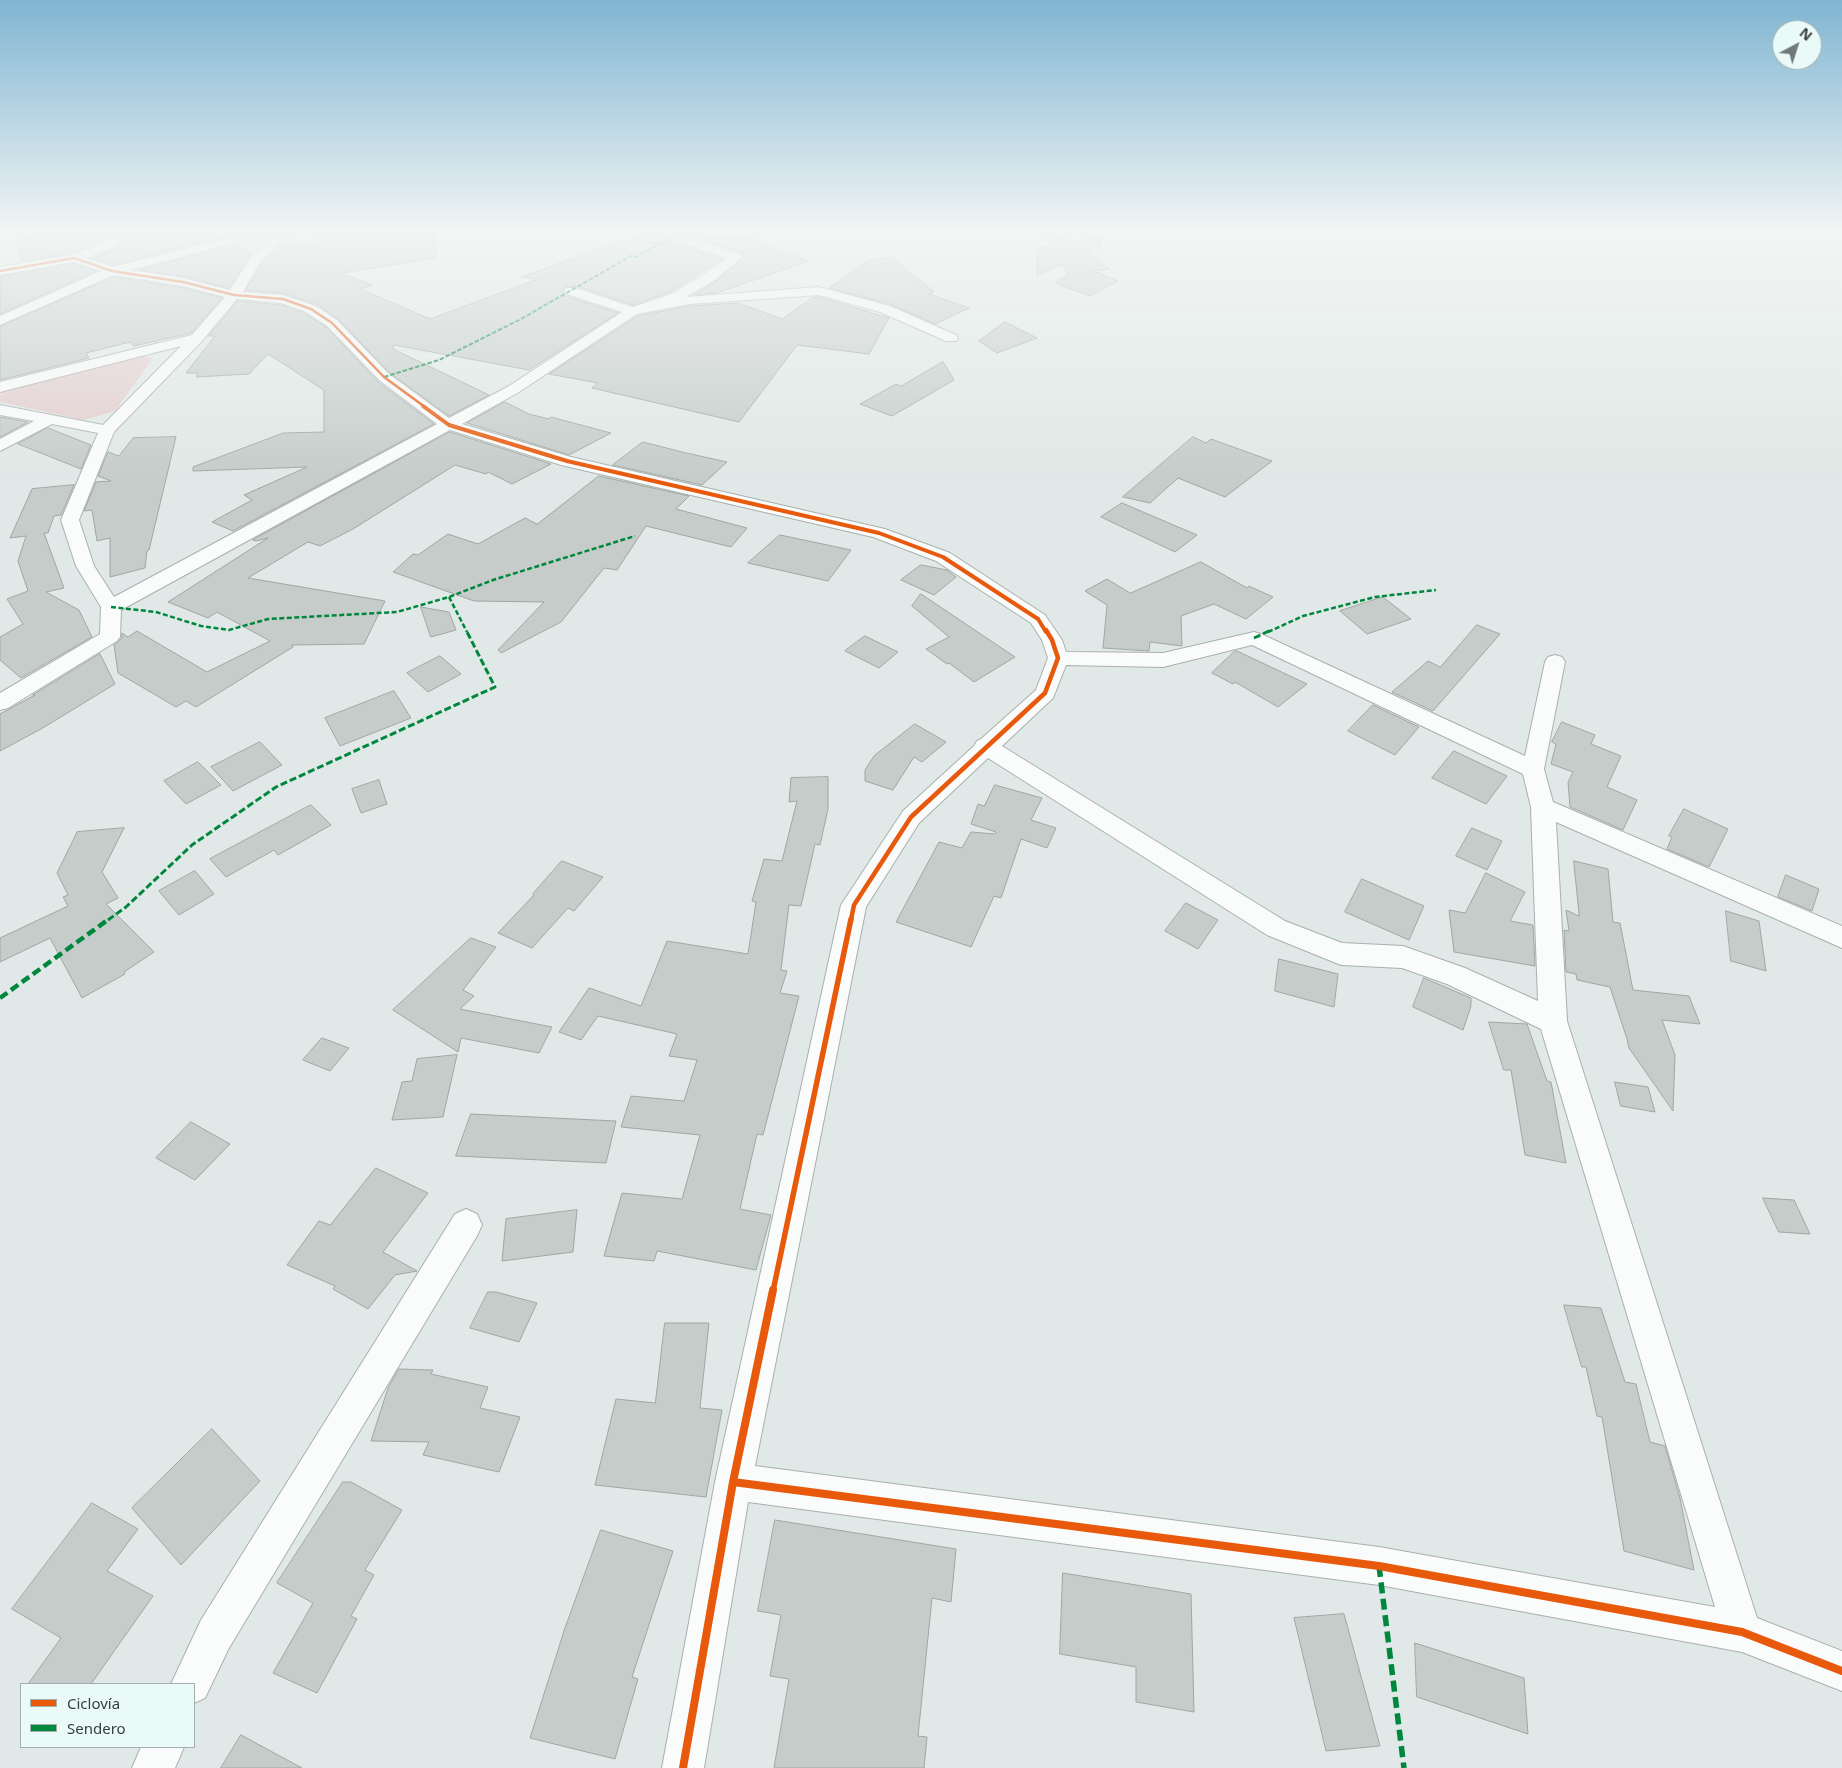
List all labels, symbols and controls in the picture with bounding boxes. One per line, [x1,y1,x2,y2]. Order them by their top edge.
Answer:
north arrow [1772,20,1822,70]
text: N [1796,23,1817,45]
legend [20,1683,195,1748]
text: Ciclovía [67,1693,120,1713]
text: Sendero [67,1718,126,1738]

